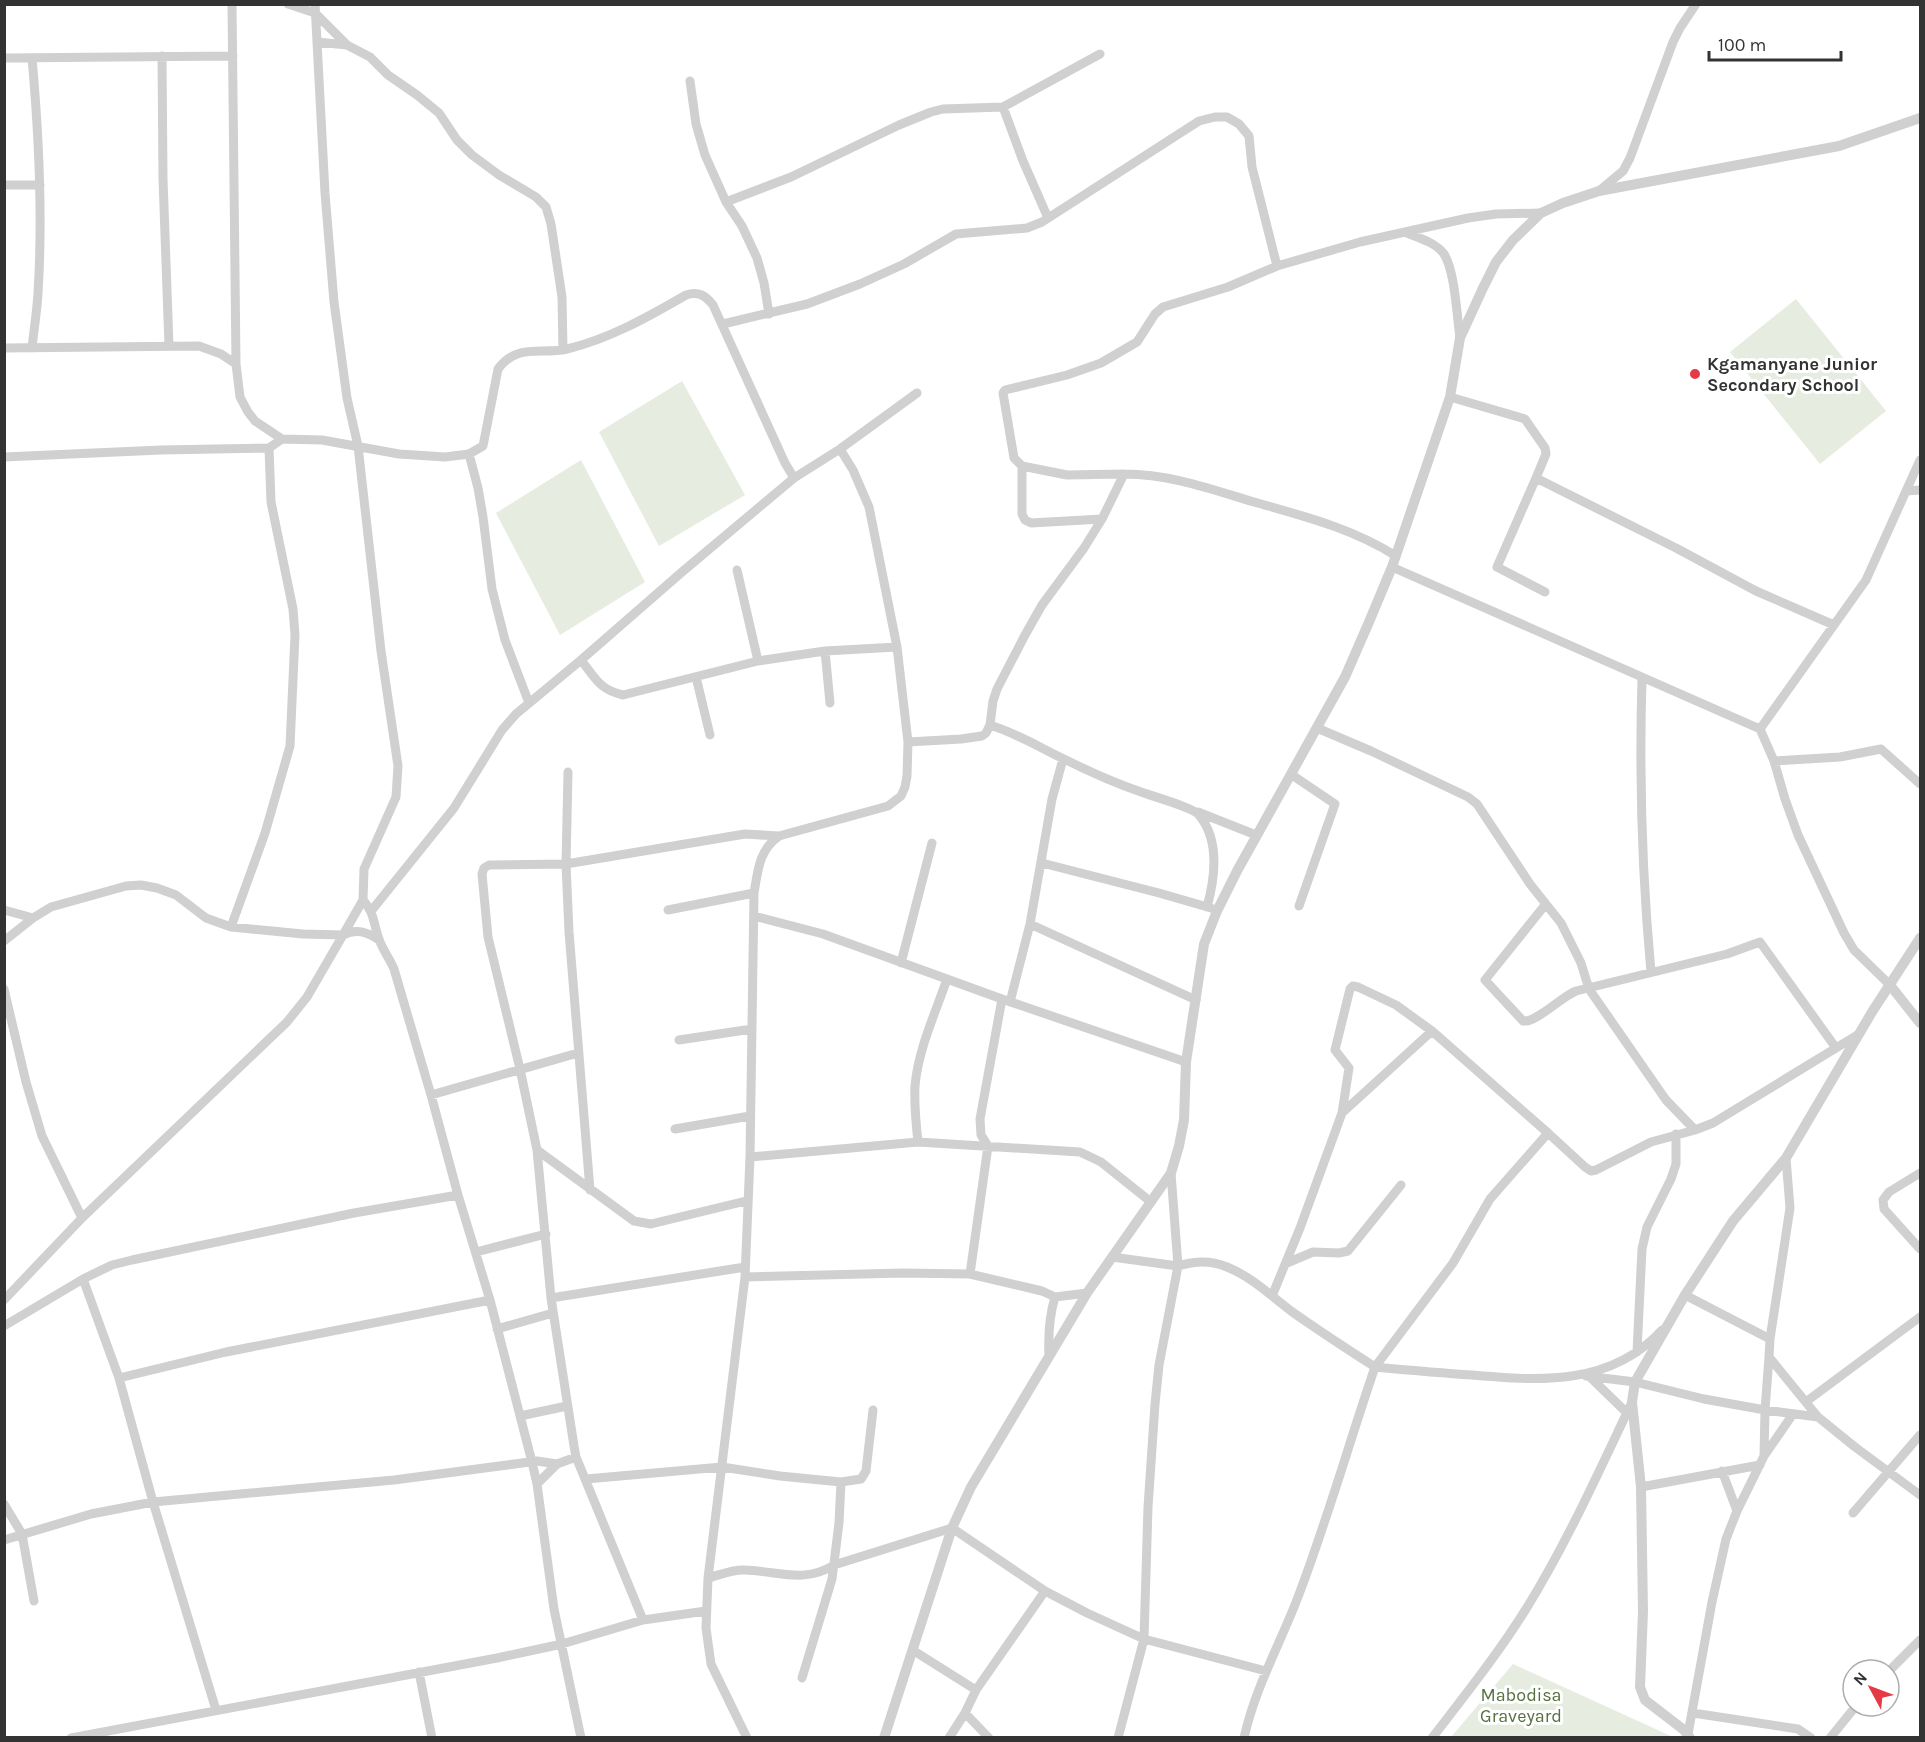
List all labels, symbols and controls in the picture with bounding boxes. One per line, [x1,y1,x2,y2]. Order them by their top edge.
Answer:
scale bar [1709,24,1841,62]
text: 100 m [1718,34,1766,56]
place label: Kgamanyane Junior Secondary School [1707,353,1877,396]
marker: Kgamanyane Junior Secondary School [1688,367,1702,381]
north arrow [1841,1658,1901,1718]
text: N [1849,1668,1871,1689]
park label: Mabodisa Graveyard [1480,1684,1562,1727]

